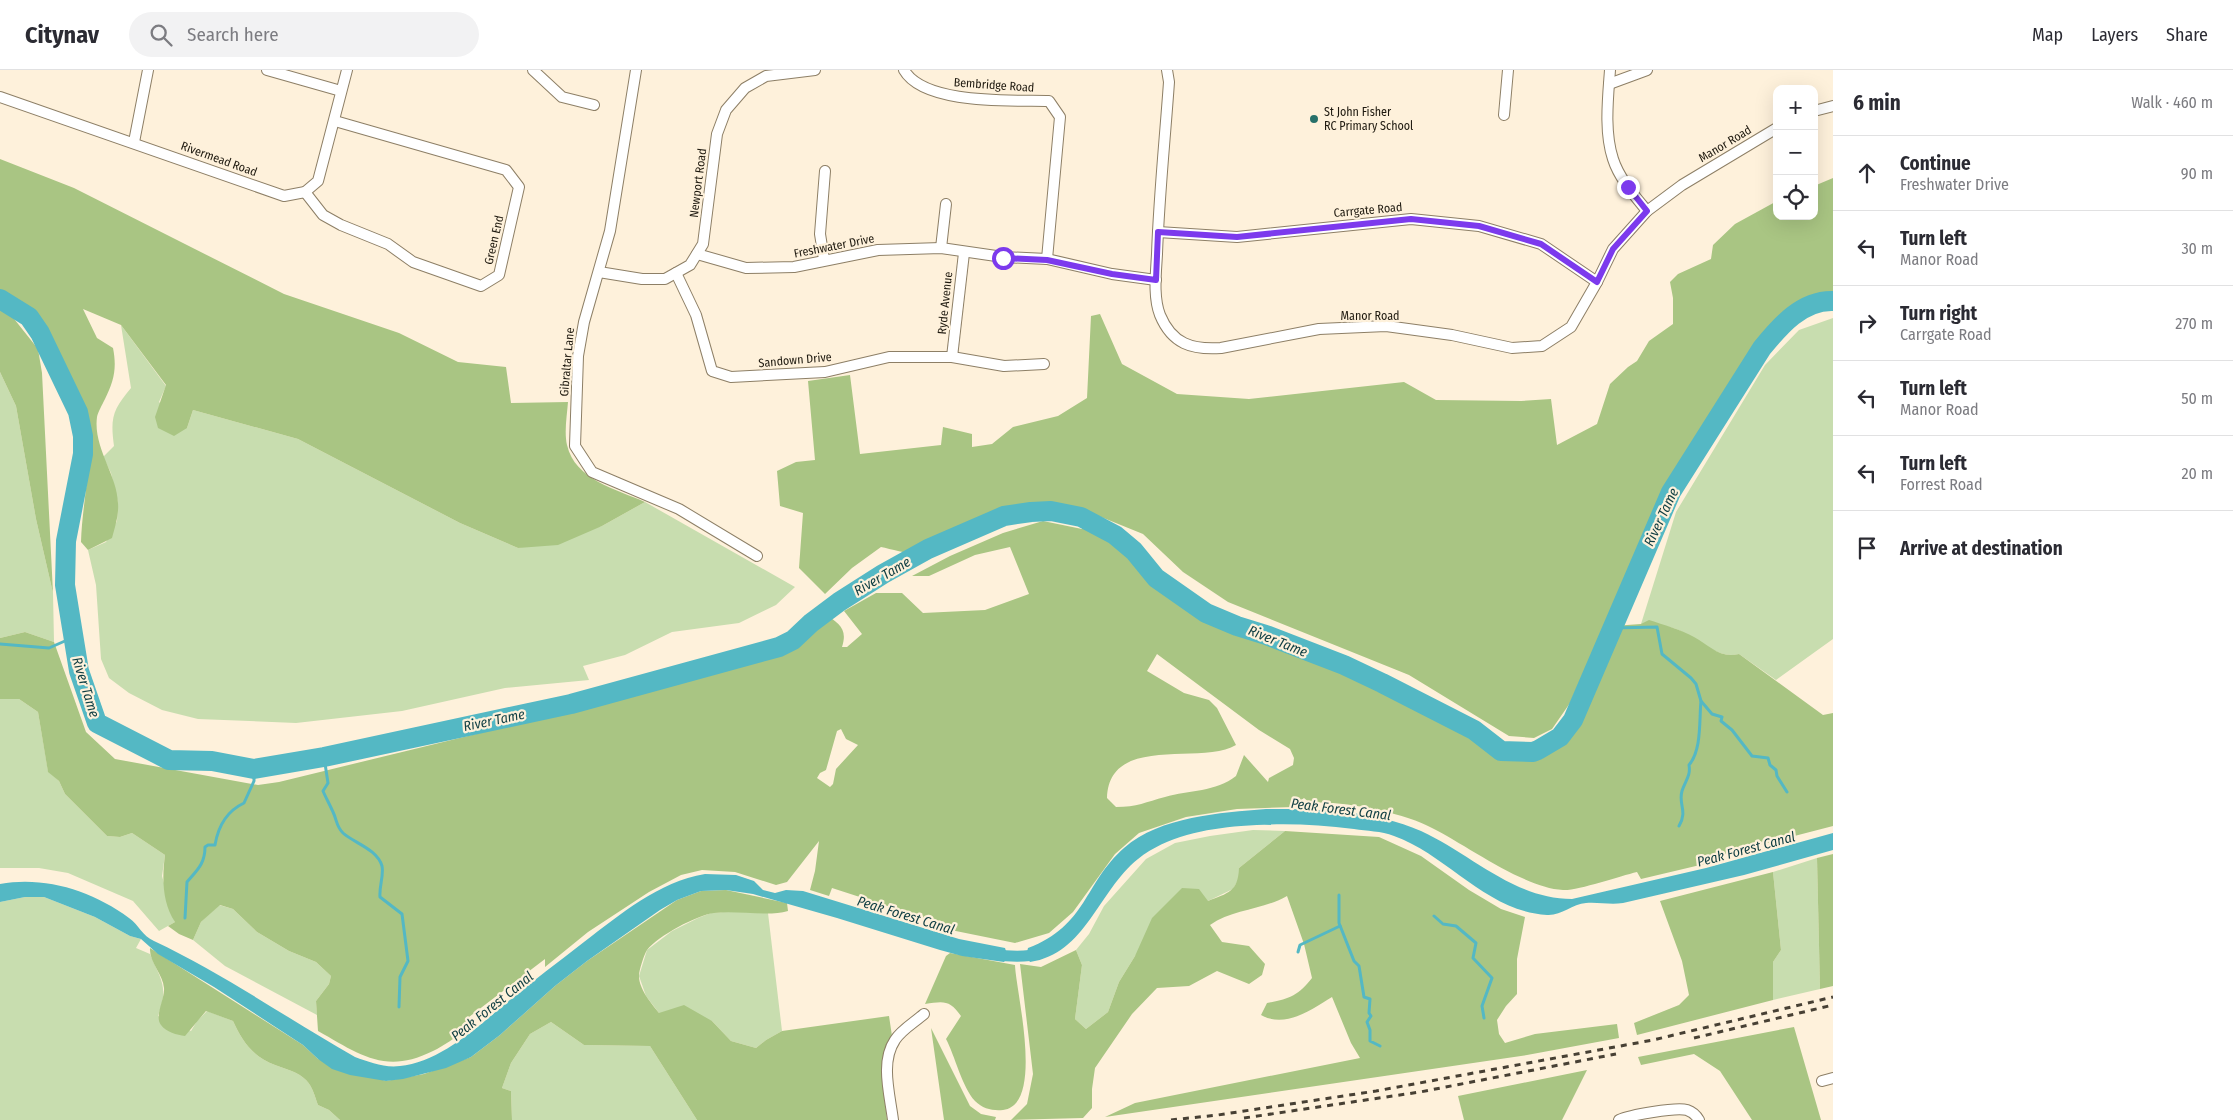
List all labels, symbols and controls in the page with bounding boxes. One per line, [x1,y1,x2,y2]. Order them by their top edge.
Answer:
search box [129,12,479,57]
text: Citynav [25,21,99,49]
icon: search [147,21,175,49]
text: Search here [187,23,279,46]
text: Map [2032,24,2063,46]
text: Layers [2091,24,2138,46]
text: Share [2166,24,2208,46]
street label: Bembridge Road [953,75,1035,95]
map controls [1773,85,1818,220]
button: + [1773,85,1818,130]
text: 6 min [1853,90,1901,116]
text: Walk · 460 m [2131,93,2213,112]
place label: St John Fisher RC Primary School [1324,105,1413,133]
marker: St John Fisher RC Primary School [1308,113,1320,125]
street label: Manor Road [1696,123,1754,165]
button: − [1773,130,1818,175]
street label: Rivermead Road [179,139,259,179]
street label: Newport Road [687,148,709,218]
text: Continue [1900,152,1971,175]
icon: ahead [1853,159,1881,187]
text: 90 m [2181,164,2213,183]
button: locate [1773,175,1818,220]
text: Freshwater Drive [1900,175,2009,194]
route end [1617,176,1640,199]
street label: Carrgate Road [1333,200,1403,220]
street label: Green End [482,214,506,266]
text: Turn left [1900,227,1967,250]
street label: Freshwater Drive [793,231,876,261]
icon: left [1853,234,1881,262]
text: 30 m [2181,239,2213,258]
route start [992,247,1015,270]
text: Manor Road [1900,250,1979,269]
street label: Ryde Avenue [935,271,955,335]
text: Turn right [1900,302,1977,325]
street label: Manor Road [1341,309,1399,323]
icon: right [1853,309,1881,337]
text: 270 m [2175,314,2213,333]
text: Carrgate Road [1900,325,1992,344]
street label: Gibraltar Lane [557,327,577,397]
street label: Sandown Drive [758,350,832,370]
text: Turn left [1900,377,1967,400]
icon: left [1853,384,1881,412]
text: 50 m [2181,389,2213,408]
text: Manor Road [1900,400,1979,419]
text: Turn left [1900,452,1967,475]
icon: left [1853,459,1881,487]
text: 20 m [2182,464,2213,483]
text: Forrest Road [1900,475,1982,494]
water label: River Tame [1641,485,1682,549]
icon: arrive [1853,534,1881,562]
text: Arrive at destination [1900,537,2063,560]
water label: River Tame [851,553,914,599]
water label: River Tame [1246,622,1310,661]
water label: River Tame [68,655,103,720]
water label: River Tame [462,706,527,735]
water label: Peak Forest Canal [1290,795,1392,824]
water label: Peak Forest Canal [1695,828,1797,871]
water label: Peak Forest Canal [855,893,957,938]
water label: Peak Forest Canal [448,968,537,1045]

